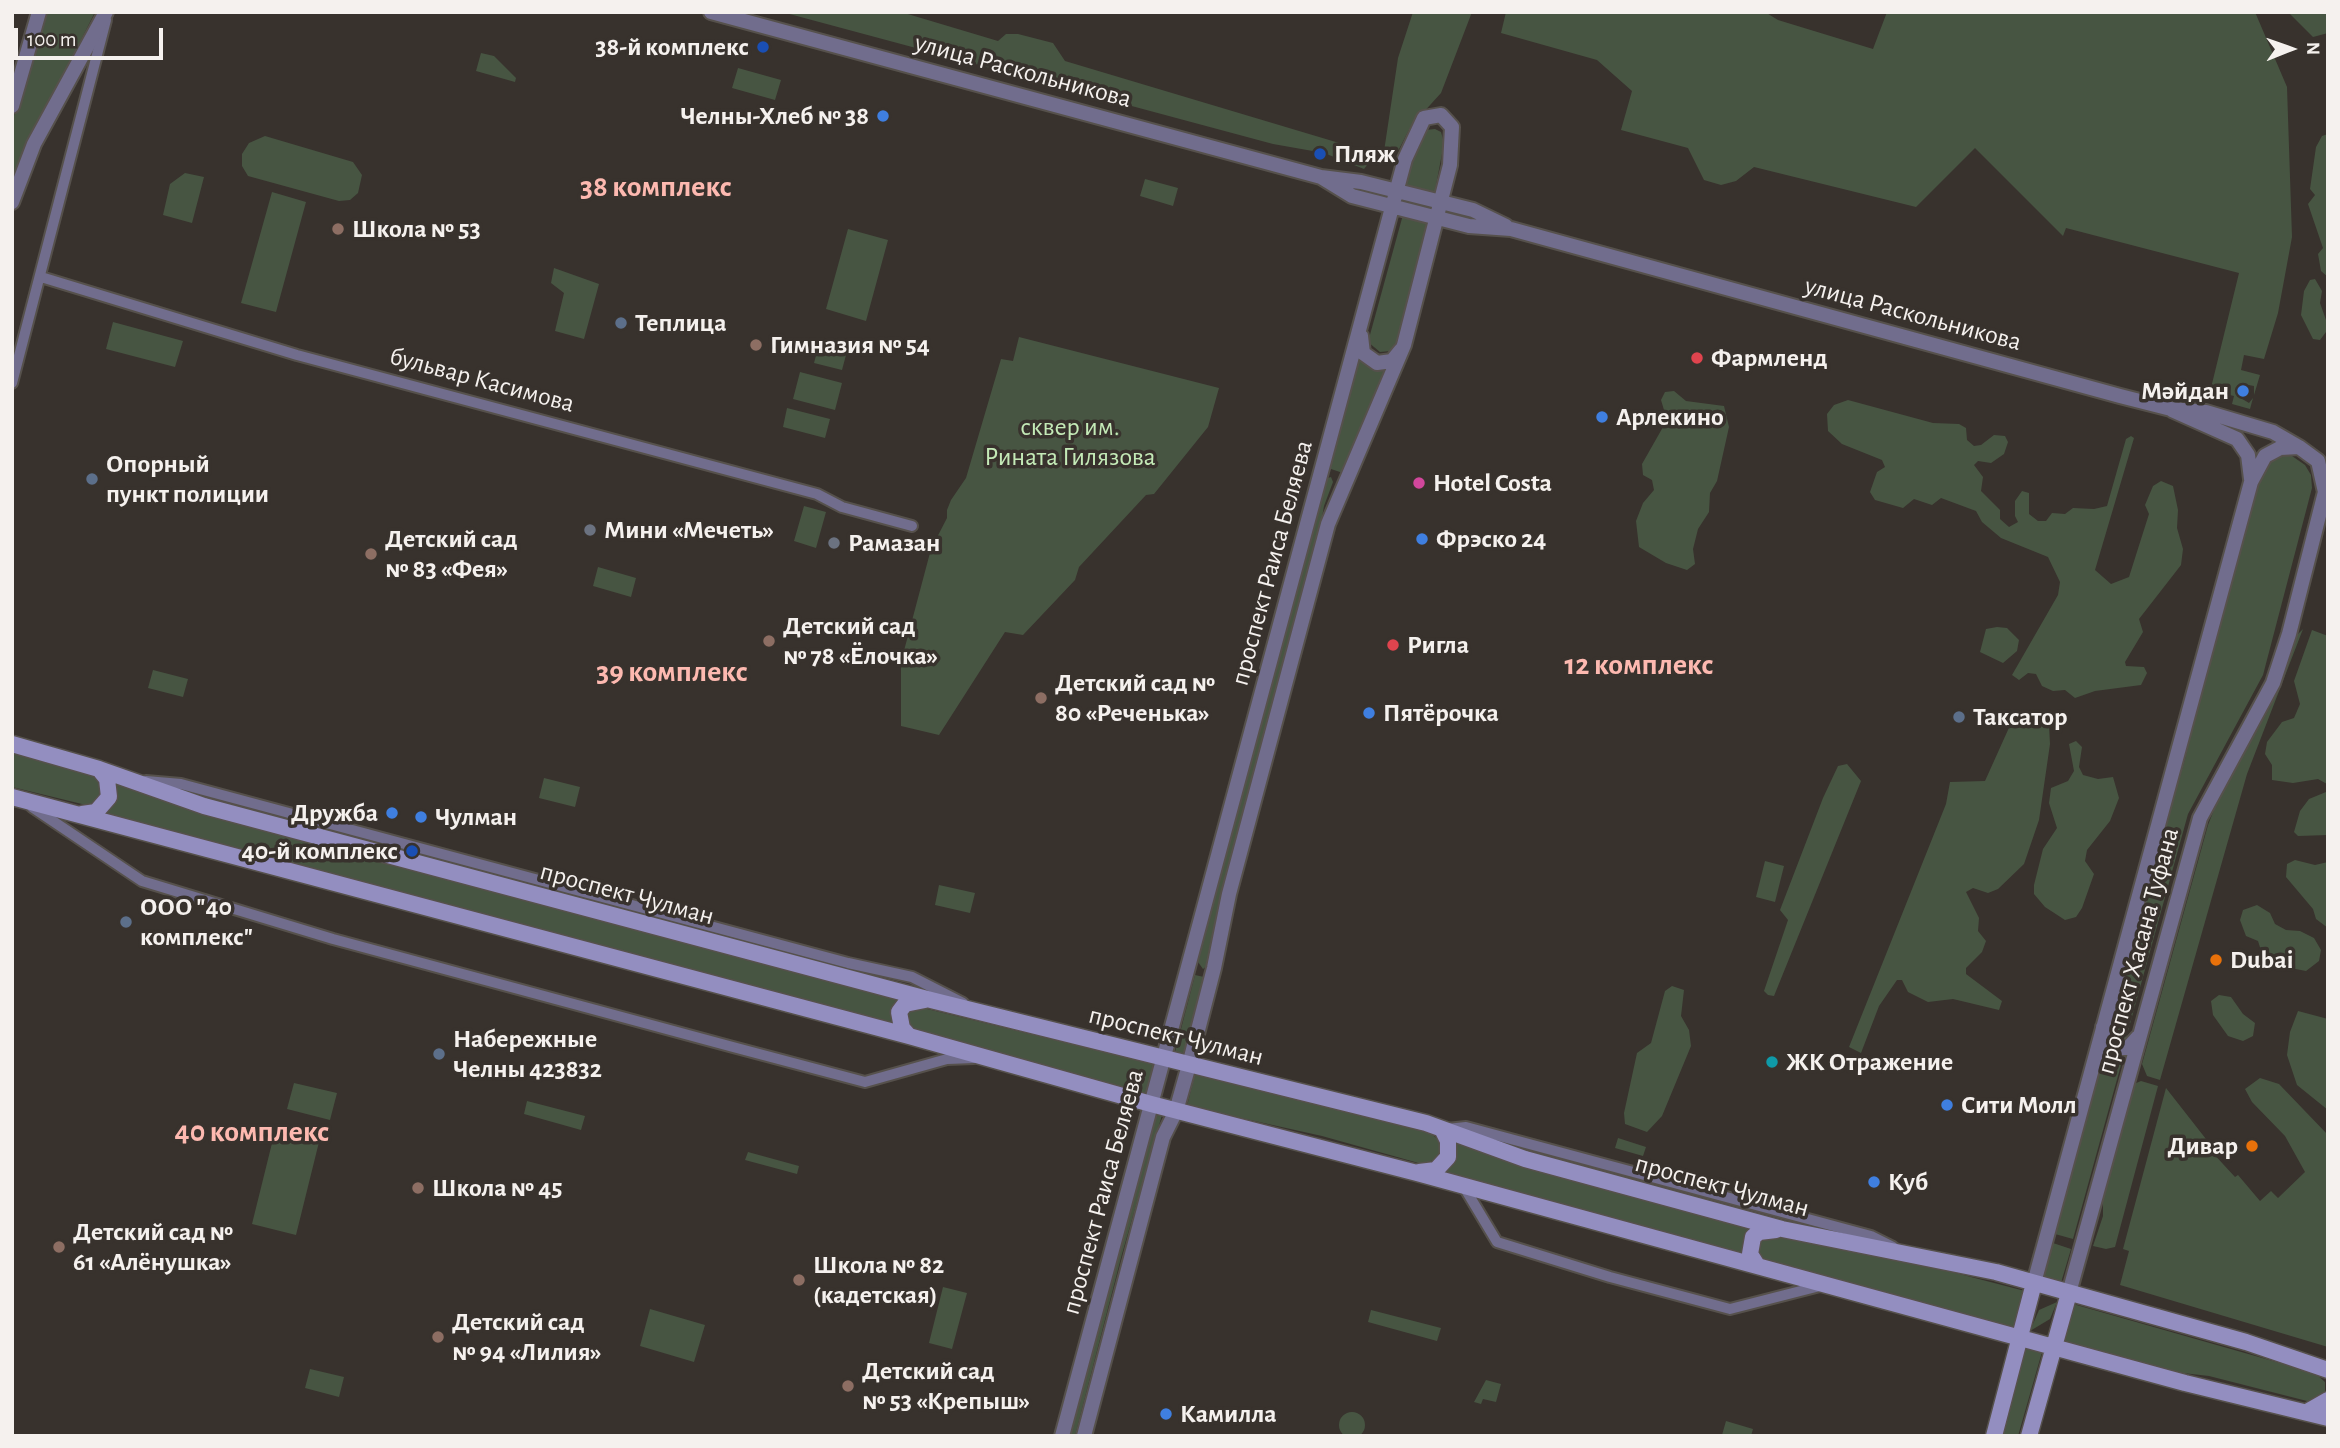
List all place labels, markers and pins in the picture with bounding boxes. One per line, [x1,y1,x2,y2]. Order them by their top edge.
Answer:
place label: 38-й комплекс [595,31,749,63]
marker: 38-й комплекс [755,39,771,55]
place label: Челны-Хлеб № 38 [680,100,869,132]
marker: Челны-Хлеб № 38 [875,108,891,124]
place label: Пляж [1334,138,1396,170]
marker: Пляж [1312,146,1328,162]
place label: Школа № 53 [352,213,481,245]
marker: Школа № 53 [330,221,346,237]
place label: Теплица [635,307,727,339]
marker: Теплица [613,315,629,331]
place label: Гимназия № 54 [770,329,930,361]
marker: Гимназия № 54 [748,337,764,353]
place label: Фармленд [1711,342,1828,374]
marker: Фармленд [1689,350,1705,366]
place label: Мәйдан [2141,375,2229,407]
marker: Мәйдан [2235,383,2251,399]
place label: Арлекино [1616,401,1724,433]
marker: Арлекино [1594,409,1610,425]
place label: Опорный пункт полиции [106,448,269,510]
place label: Hotel Costa [1433,467,1552,499]
marker: Опорный пункт полиции [84,471,100,487]
marker: Hotel Costa [1411,475,1427,491]
place label: Мини «Мечеть» [604,514,774,546]
marker: Мини «Мечеть» [582,522,598,538]
place label: Детский сад № 83 «Фея» [385,523,518,584]
place label: Фрэско 24 [1436,523,1546,555]
place label: Рамазан [848,527,940,559]
marker: Фрэско 24 [1414,531,1430,547]
marker: Рамазан [826,535,842,551]
marker: Детский сад № 83 «Фея» [363,546,379,562]
place label: Детский сад № 78 «Ёлочка» [783,610,938,672]
place label: Ригла [1407,629,1469,661]
marker: Детский сад № 78 «Ёлочка» [761,633,777,649]
marker: Ригла [1385,637,1401,653]
place label: Детский сад № 80 «Реченька» [1055,667,1215,728]
marker: Детский сад № 80 «Реченька» [1033,690,1049,706]
place label: Пятёрочка [1383,697,1499,729]
place label: Таксатор [1973,701,2068,733]
marker: Пятёрочка [1361,705,1377,721]
marker: Таксатор [1951,709,1967,725]
place label: Дружба [291,797,378,829]
place label: Чулман [435,801,517,833]
marker: Дружба [384,805,400,821]
marker: Чулман [413,809,429,825]
place label: 40-й комплекс [242,835,398,867]
marker: 40-й комплекс [404,843,420,859]
place label: ООО "40 комплекс" [140,891,253,953]
marker: ООО "40 комплекс" [118,914,134,930]
place label: Dubai [2230,944,2293,976]
marker: Dubai [2208,952,2224,968]
place label: Набережные Челны 423832 [453,1023,602,1084]
marker: Набережные Челны 423832 [431,1046,447,1062]
place label: ЖК Отражение [1786,1046,1953,1078]
marker: ЖК Отражение [1764,1054,1780,1070]
place label: Сити Молл [1961,1089,2077,1121]
marker: Сити Молл [1939,1097,1955,1113]
place label: Дивар [2168,1130,2238,1162]
marker: Дивар [2244,1138,2260,1154]
place label: Куб [1888,1166,1928,1198]
place label: Школа № 45 [432,1172,562,1204]
marker: Куб [1866,1174,1882,1190]
marker: Школа № 45 [410,1180,426,1196]
place label: Детский сад № 61 «Алёнушка» [73,1216,233,1278]
marker: Детский сад № 61 «Алёнушка» [51,1239,67,1255]
place label: Школа № 82 (кадетская) [813,1249,944,1310]
marker: Школа № 82 (кадетская) [791,1272,807,1288]
place label: Детский сад № 94 «Лилия» [452,1306,602,1368]
marker: Детский сад № 94 «Лилия» [430,1329,446,1345]
place label: Детский сад № 53 «Крепыш» [862,1355,1030,1416]
marker: Детский сад № 53 «Крепыш» [840,1378,856,1394]
place label: Камилла [1180,1398,1277,1430]
marker: Камилла [1158,1406,1174,1422]

